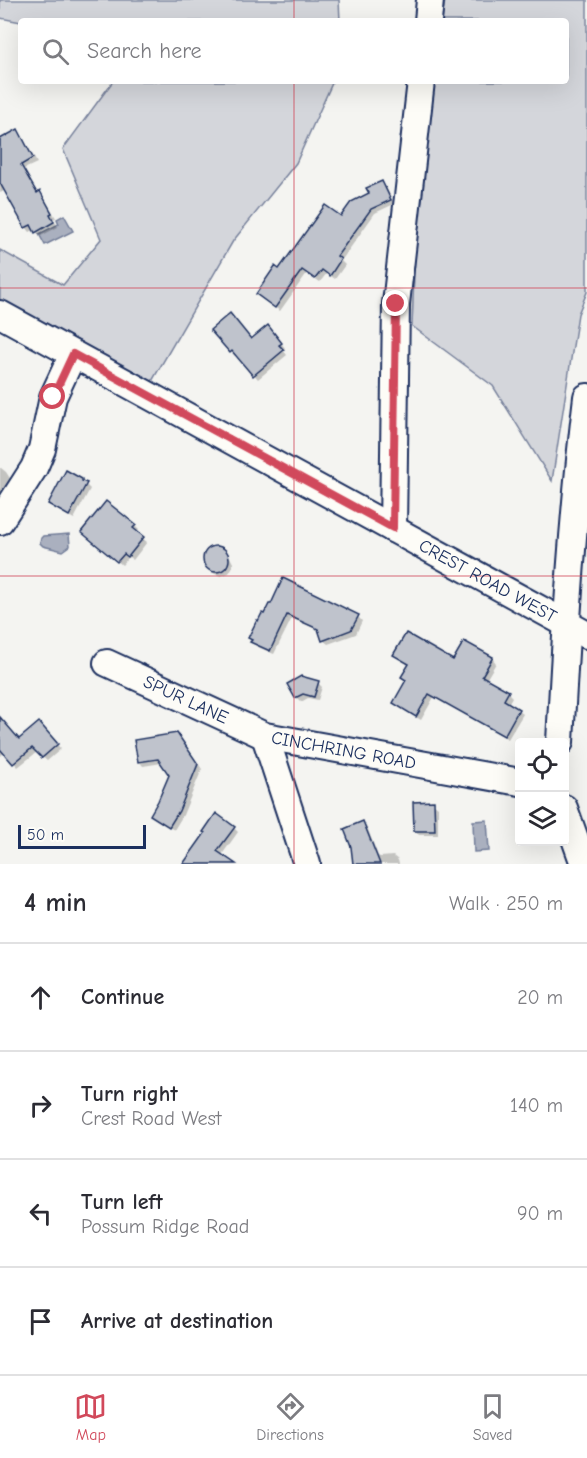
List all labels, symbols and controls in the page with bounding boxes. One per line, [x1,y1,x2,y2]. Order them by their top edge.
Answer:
search box [18,18,569,84]
icon: search [39,35,72,68]
text: Search here [87,38,202,64]
route end [382,290,408,316]
route start [39,383,65,409]
street label: CREST ROAD WEST [415,535,561,627]
street label: SPUR LANE [140,671,232,728]
street label: CINCHRING ROAD [270,727,418,774]
map controls [515,738,569,846]
button: locate [515,738,569,792]
button: layers [515,792,569,846]
scale bar [18,822,146,850]
text: 50 m [27,826,64,844]
text: 4 min [24,888,87,918]
text: Walk · 250 m [449,892,563,915]
icon: ahead [24,981,57,1014]
text: Continue [81,984,164,1010]
text: 20 m [517,986,563,1009]
text: Turn right [81,1081,178,1107]
icon: right [24,1089,57,1122]
text: 140 m [510,1094,563,1117]
text: Crest Road West [81,1107,221,1130]
text: Turn left [81,1189,163,1215]
icon: left [24,1197,57,1230]
text: 90 m [517,1202,563,1225]
text: Possum Ridge Road [81,1215,249,1238]
icon: arrive [24,1305,57,1338]
text: Arrive at destination [81,1308,273,1334]
tab: Map [74,1390,107,1444]
tab: Directions [256,1390,324,1444]
tab: Saved [473,1390,513,1444]

